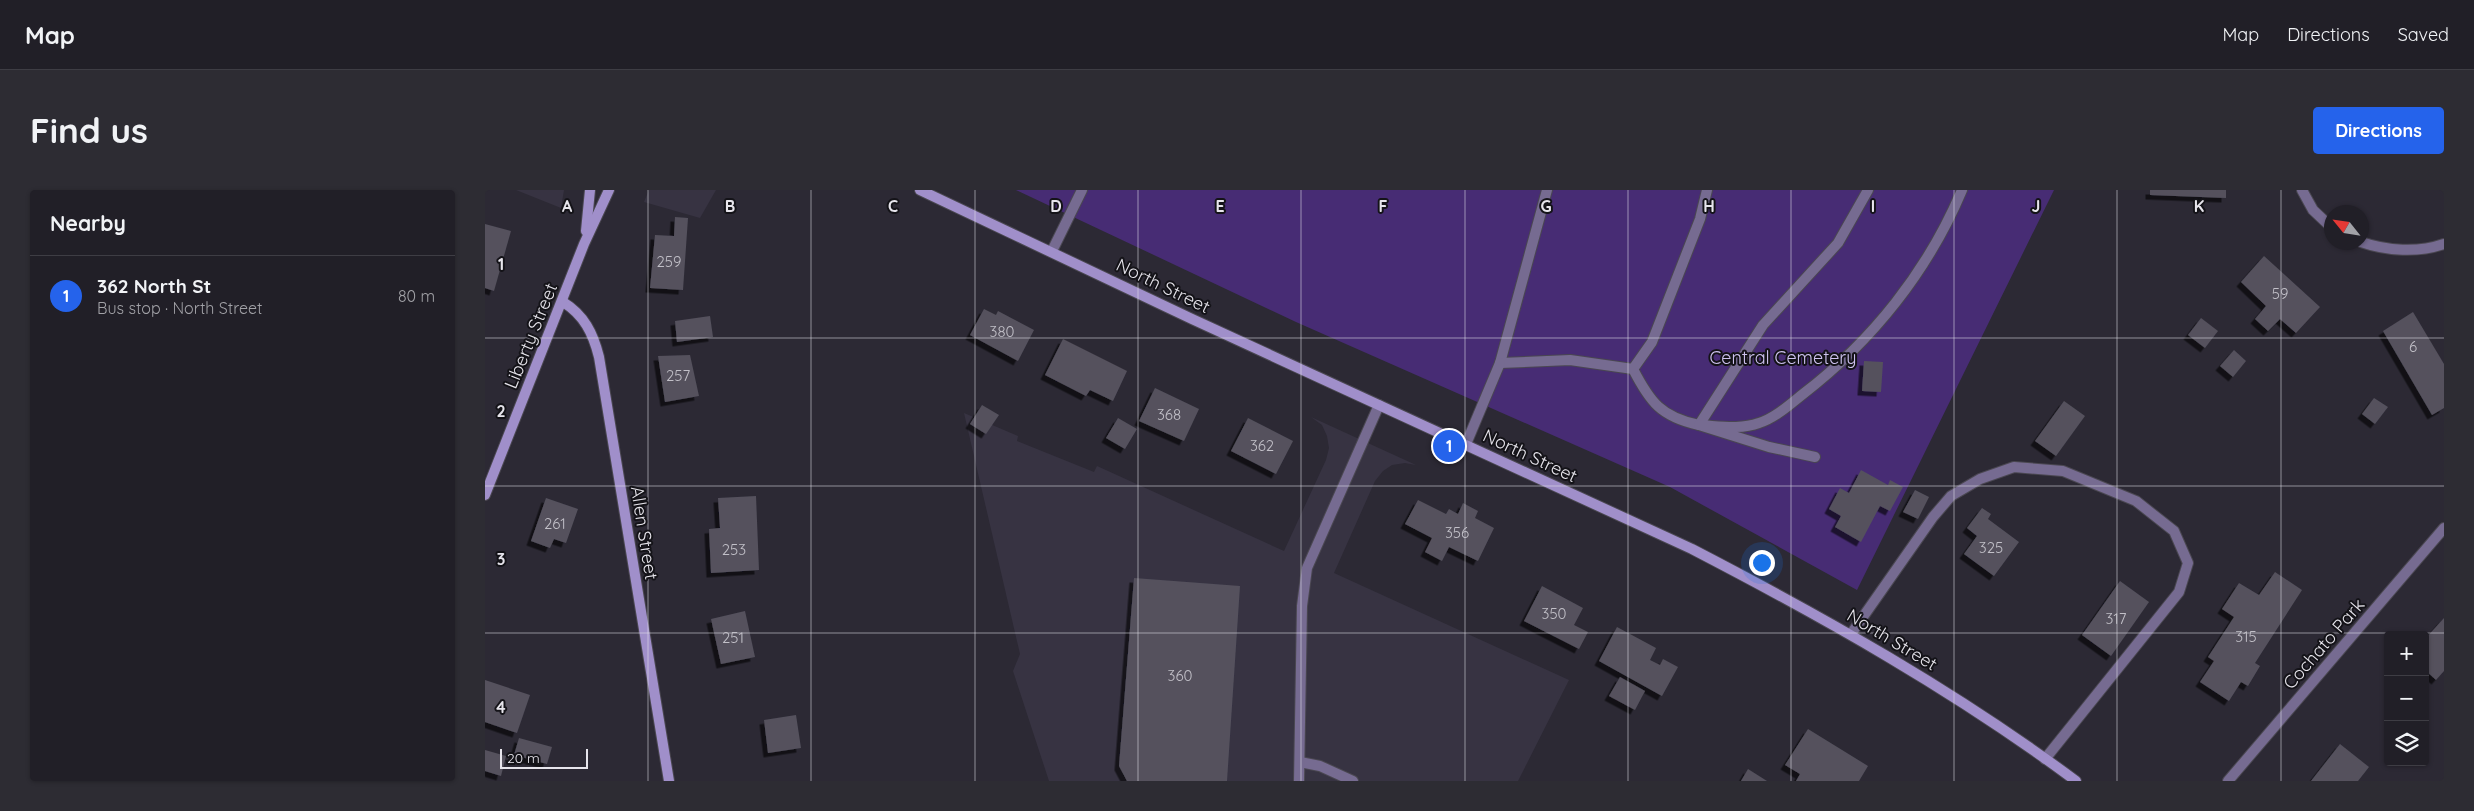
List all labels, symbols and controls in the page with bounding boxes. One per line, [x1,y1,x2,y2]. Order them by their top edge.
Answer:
text: Map [25,20,75,50]
text: Map [2222,23,2259,46]
text: Directions [2287,23,2370,46]
text: Saved [2398,23,2449,46]
button: Directions [2313,107,2444,154]
text: Find us [30,108,148,152]
text: A [562,196,573,216]
text: B [725,196,735,216]
text: C [888,196,898,216]
text: D [1050,196,1062,216]
text: E [1215,196,1225,216]
text: F [1379,196,1388,216]
text: G [1540,196,1552,216]
text: H [1703,196,1715,216]
text: I [1871,196,1875,216]
text: J [2032,196,2040,216]
text: K [2194,196,2204,216]
north arrow [2324,205,2369,250]
text: Nearby [50,210,126,236]
house number: 259 [657,252,681,271]
street label: North Street [1113,253,1214,318]
text: 1 [498,254,504,274]
text: 362 North St [97,274,211,298]
street label: Liberty Street [499,280,562,392]
house number: 59 [2272,284,2288,303]
text: 1 [63,286,69,306]
text: 80 m [398,286,435,306]
text: Bus stop · North Street [97,298,263,318]
house number: 380 [990,322,1015,341]
house number: 6 [2409,337,2417,356]
park label: Central Cemetery [1710,346,1856,369]
house number: 257 [666,366,690,385]
text: 2 [496,401,506,421]
house number: 368 [1157,405,1181,424]
street label: North Street [1479,424,1581,487]
pin: 1 [1433,427,1465,465]
house number: 362 [1250,436,1274,455]
street label: Allen Street [626,484,663,581]
house number: 261 [544,514,566,533]
house number: 356 [1445,523,1469,542]
house number: 325 [1979,538,2003,557]
house number: 253 [722,540,746,559]
text: 3 [497,549,505,569]
your location [1749,550,1775,576]
street label: Cochato Park [2278,593,2369,694]
house number: 350 [1542,604,1567,623]
street label: North Street [1843,604,1942,676]
house number: 317 [2105,609,2127,628]
house number: 315 [2235,627,2257,646]
house number: 251 [722,628,744,647]
map controls [2384,631,2429,766]
button: + [2384,631,2429,676]
house number: 360 [1168,666,1193,685]
button: − [2384,676,2429,721]
text: 4 [496,697,506,717]
button: layers [2384,721,2429,766]
scale bar [500,746,587,769]
text: 20 m [507,749,540,767]

